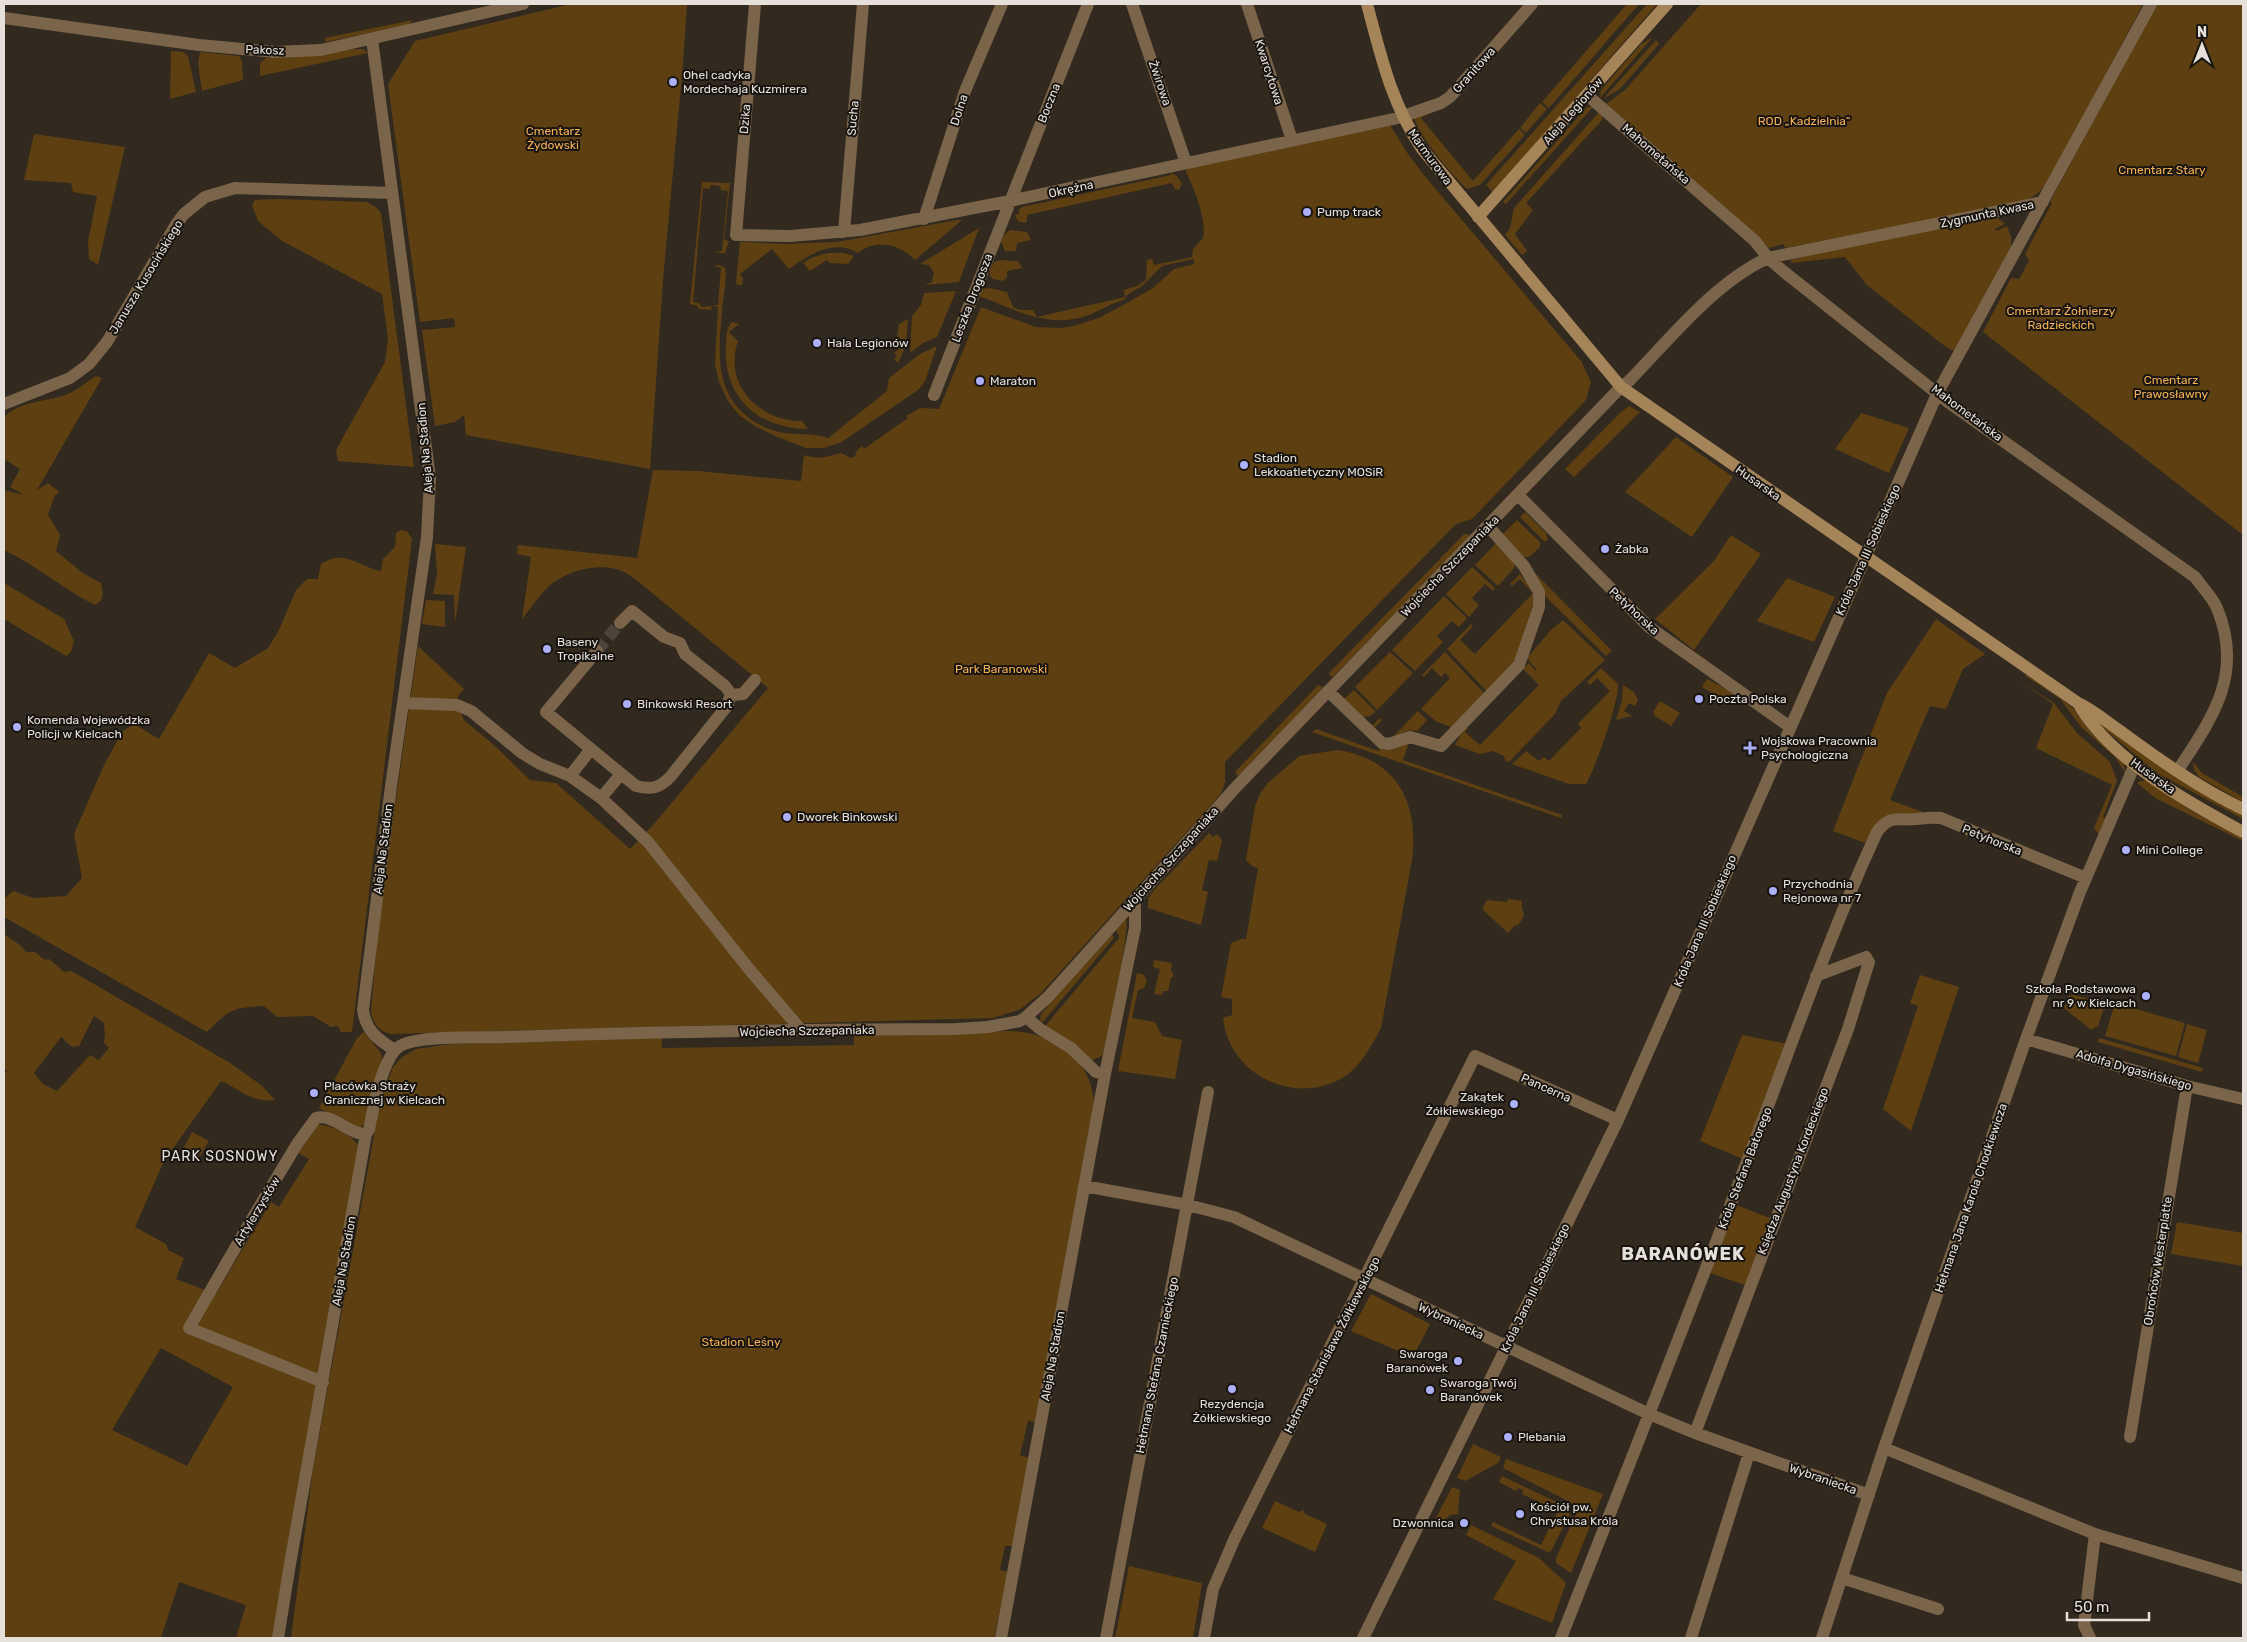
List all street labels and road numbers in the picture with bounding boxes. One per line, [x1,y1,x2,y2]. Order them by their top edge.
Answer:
street label: Kwarcytowa [1252,38,1286,106]
street label: Pakosz [245,42,285,58]
street label: Granitowa [1450,44,1498,96]
street label: Żwirowa [1146,59,1174,107]
street label: Aleja Legionów [1540,74,1606,147]
street label: Boczna [1035,81,1063,125]
street label: Dolna [947,93,971,127]
street label: Sucha [844,100,862,136]
street label: Dzika [737,103,753,135]
street label: Mahometańska [1619,121,1693,187]
street label: Marmurowa [1405,126,1455,188]
street label: Okrężna [1047,177,1095,201]
street label: Zygmunta Kwasa [1939,197,2035,231]
street label: Janusza Kusocińskiego [106,217,186,337]
street label: Leszka Drogosza [949,252,995,344]
street label: Mahometańska [1929,382,2005,444]
street label: Aleja Na Stadion [414,402,436,494]
street label: Husarska [1733,462,1783,504]
street label: Króla Jana III Sobieskiego [1833,482,1903,618]
street label: Wojciecha Szczepaniaka [1398,513,1502,619]
street label: Petyhorska [1606,584,1662,638]
street label: Husarska [2128,755,2178,797]
street label: Aleja Na Stadion [370,803,396,895]
street label: Wojciecha Szczepaniaka [1121,804,1221,914]
street label: Petyhorska [1960,822,2024,858]
street label: Króla Jana III Sobieskiego [1671,853,1739,989]
street label: Wojciecha Szczepaniaka [739,1023,875,1039]
street label: Adolfa Dygasińskiego [2074,1047,2194,1093]
street label: Pancerna [1519,1071,1573,1105]
street label: Księdza Augustyna Kordeckiego [1755,1085,1831,1256]
street label: Hetmana Jana Karola Chodkiewicza [1932,1101,2010,1295]
street label: Króla Stefana Batorego [1715,1105,1775,1231]
street label: Artylerzystów [231,1174,283,1248]
street label: Obrońców Westerplatte [2141,1195,2175,1326]
street label: Aleja Na Stadion [329,1215,359,1307]
street label: Króla Jana III Sobieskiego [1498,1221,1572,1355]
street label: Hetmana Stanisława Żółkiewskiego [1281,1254,1383,1436]
street label: Hetmana Stefana Czarnieckiego [1133,1275,1181,1454]
street label: Wybraniecka [1416,1300,1486,1342]
street label: Aleja Na Stadion [1038,1310,1068,1402]
street label: Wybraniecka [1787,1461,1859,1497]

